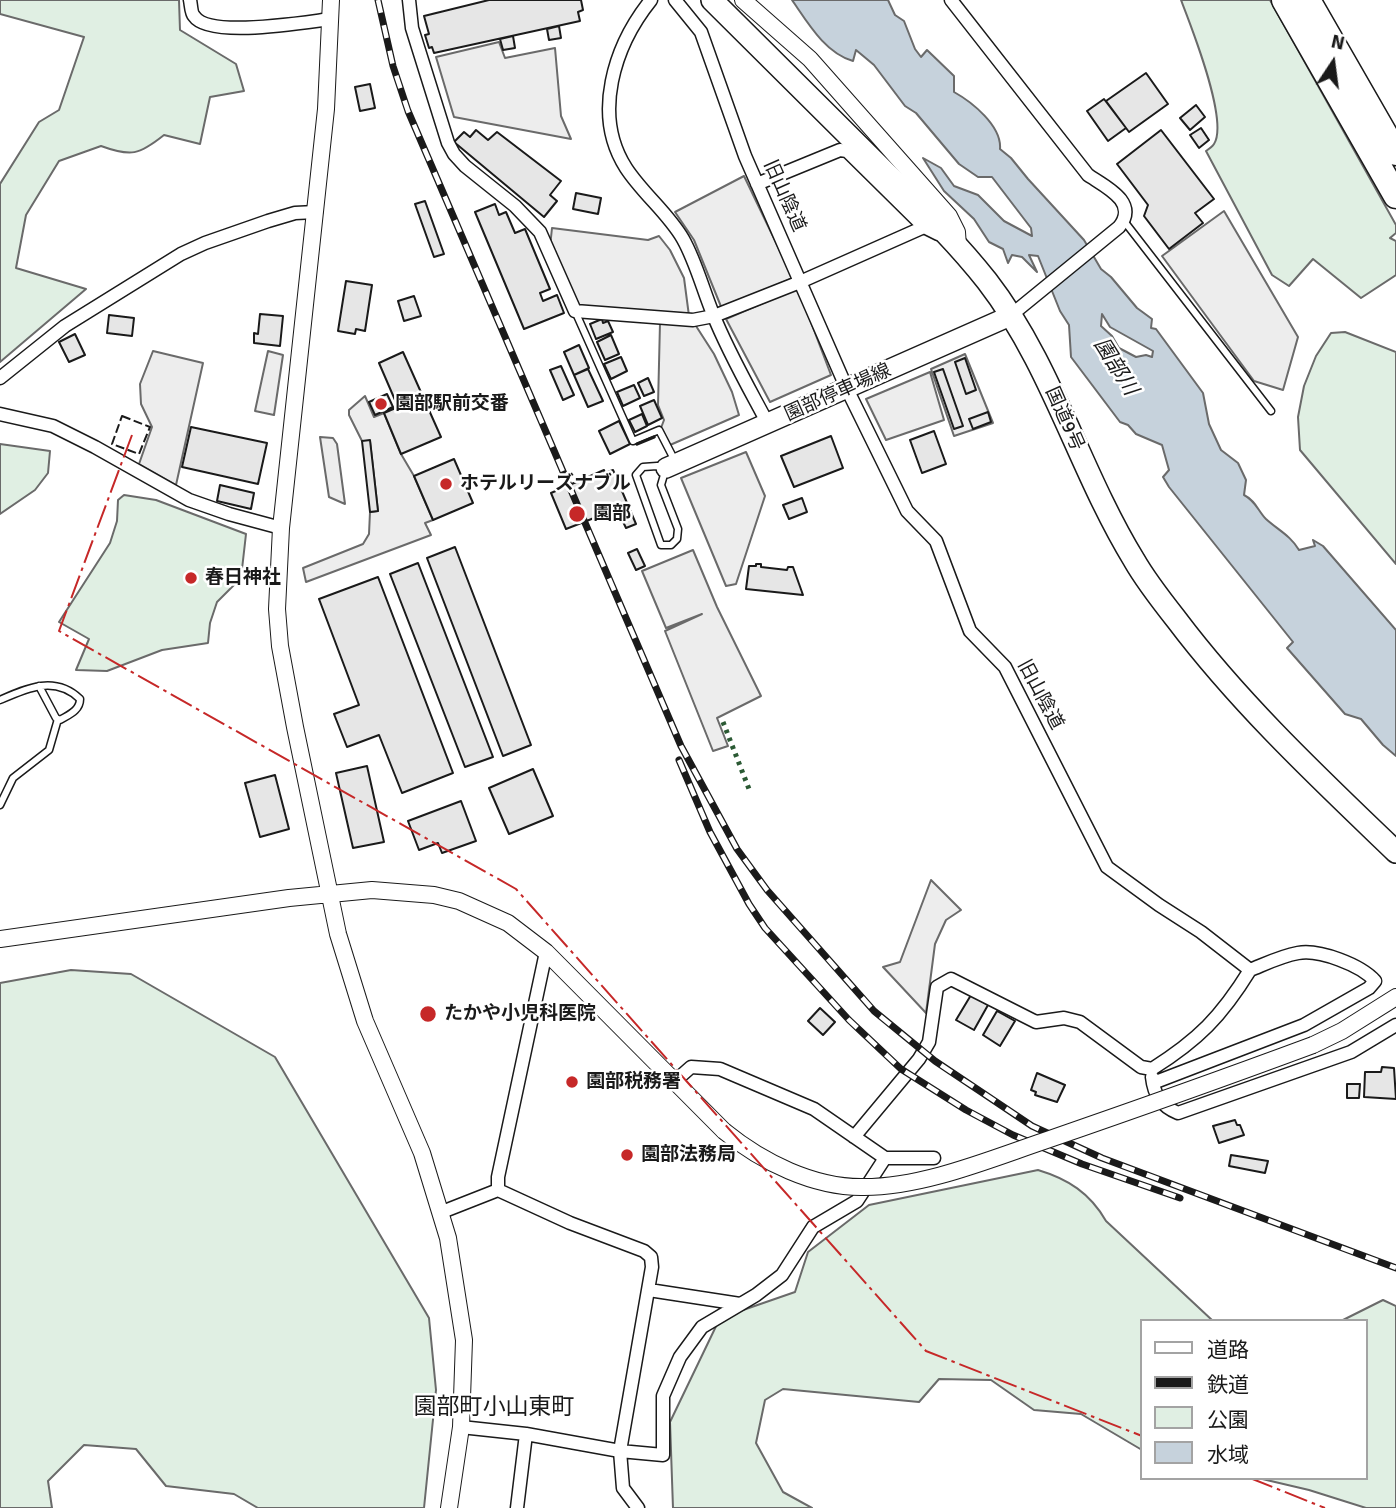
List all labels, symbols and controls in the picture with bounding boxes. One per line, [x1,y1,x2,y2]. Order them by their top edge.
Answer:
north arrow [1298,28,1368,98]
text: N [1329,29,1347,56]
street label: 旧山陰道 [758,157,810,235]
water label: 園部川 [1088,334,1142,400]
street label: 園部停車場線 [781,359,895,427]
street label: 国道9号 [1040,384,1088,454]
place label: 園部駅前交番 [395,393,509,415]
marker: 園部駅前交番 [373,396,389,412]
place label: ホテルリーズナブル [460,473,631,495]
marker: ホテルリーズナブル [438,476,454,492]
place label: 園部 [593,503,631,525]
marker: 園部 [567,504,587,524]
place label: 春日神社 [205,567,281,589]
marker: 春日神社 [183,570,199,586]
street label: 旧山陰道 [1012,656,1068,734]
place label: たかや小児科医院 [444,1003,596,1025]
marker: たかや小児科医院 [418,1004,438,1024]
place label: 園部税務署 [586,1071,681,1093]
marker: 園部税務署 [564,1074,580,1090]
place label: 園部法務局 [641,1144,736,1166]
marker: 園部法務局 [619,1147,635,1163]
legend [1140,1319,1368,1480]
text: 道路 [1207,1337,1249,1363]
text: 鉄道 [1207,1372,1249,1398]
district label: 園部町小山東町 [414,1394,574,1422]
text: 公園 [1207,1407,1249,1433]
text: 水域 [1207,1442,1249,1468]

